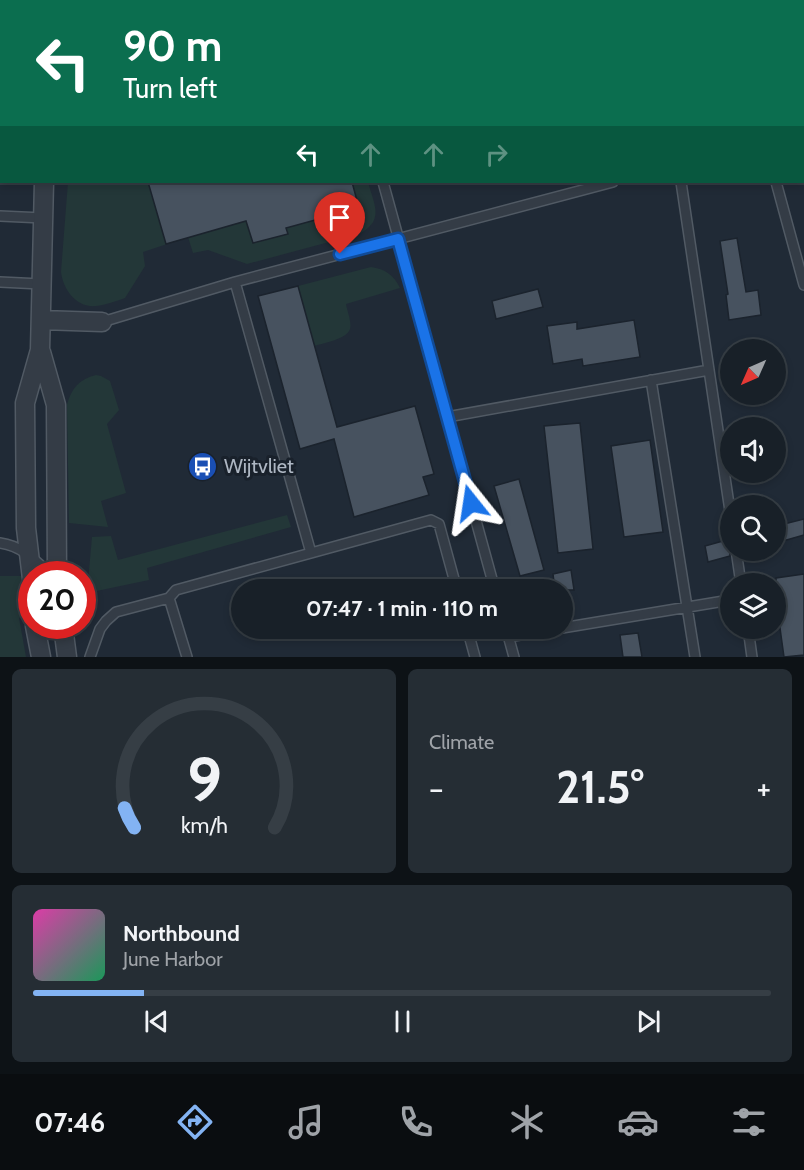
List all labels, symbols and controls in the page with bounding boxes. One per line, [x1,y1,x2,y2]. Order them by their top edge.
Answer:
text: 90 m [123,20,222,72]
icon: left [24,24,102,102]
text: Turn left [123,72,217,105]
icon: left [291,138,324,171]
icon: ahead [354,138,387,171]
icon: ahead [417,138,450,171]
icon: right [480,138,513,171]
pin [314,192,365,254]
icon: arrive [323,201,356,234]
north arrow [720,339,786,405]
map controls [720,339,786,639]
button: sound [720,417,786,483]
bus stop icon: Wijtvliet [187,450,219,482]
place label: Wijtvliet [224,454,294,478]
position arrow [439,471,503,535]
button: search [720,495,786,561]
speed limit sign: 20 [18,561,96,639]
button: layers [720,573,786,639]
text: 07:47 · 1 min · 110 m [306,595,498,622]
text: Climate [429,730,494,754]
text: 9 [186,742,222,818]
text: 21.5° [556,760,644,814]
text: − [429,768,444,808]
text: + [756,768,771,808]
text: km/h [181,812,227,838]
text: Northbound [123,920,240,947]
text: June Harbor [123,947,223,971]
icon: previous [140,1005,173,1038]
icon: pause [386,1005,419,1038]
icon: next [632,1005,665,1038]
icon: directions [174,1101,216,1143]
icon: music [285,1101,327,1143]
icon: phone [395,1101,437,1143]
icon: climate [506,1101,548,1143]
icon: car [617,1101,659,1143]
icon: filters [728,1101,770,1143]
text: 07:46 [34,1106,105,1139]

